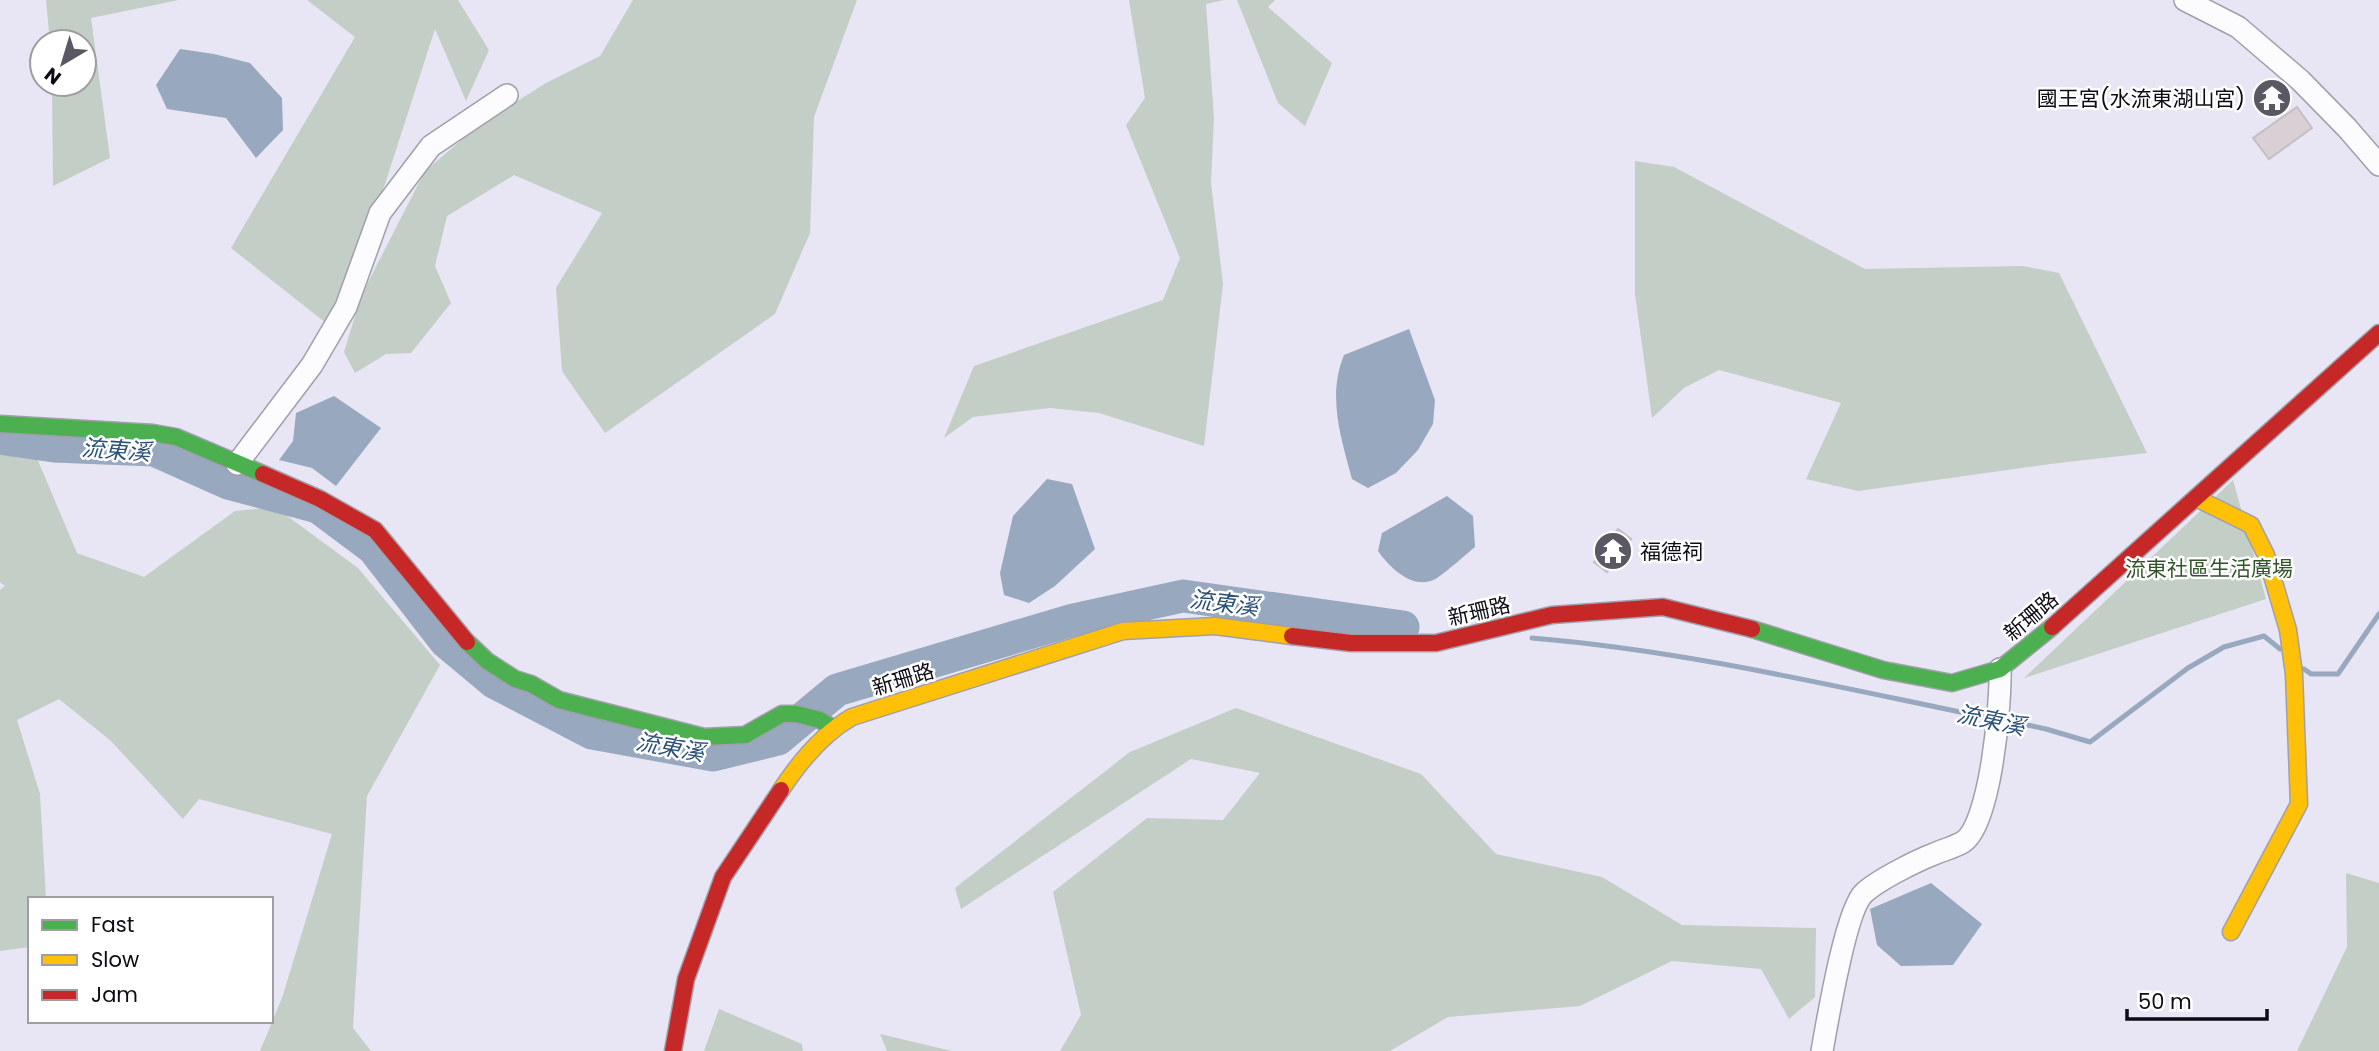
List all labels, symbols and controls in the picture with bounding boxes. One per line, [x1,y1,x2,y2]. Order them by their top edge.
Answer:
north arrow [28,28,98,98]
text: N [39,61,67,91]
temple icon: 國王宮(水流東湖山宮) [2251,77,2293,119]
place label: 國王宮(水流東湖山宮) [2037,84,2245,113]
water label: 流東溪 [80,432,155,469]
temple icon: 福德祠 [1592,530,1634,572]
place label: 福德祠 [1640,537,1703,566]
park label: 流東社區生活廣場 [2125,554,2293,583]
water label: 流東溪 [1188,583,1263,623]
street label: 新珊路 [1998,585,2064,647]
street label: 新珊路 [1445,590,1513,632]
street label: 新珊路 [869,656,937,702]
water label: 流東溪 [1954,697,2031,743]
water label: 流東溪 [633,725,710,769]
legend [28,897,273,1023]
text: Fast [91,910,134,939]
text: Slow [91,945,139,974]
scale bar [2127,978,2267,1022]
text: Jam [91,980,138,1009]
text: 50 m [2138,987,2192,1016]

